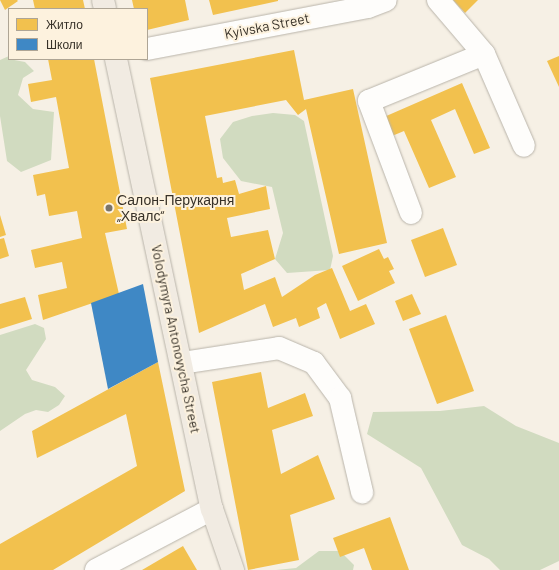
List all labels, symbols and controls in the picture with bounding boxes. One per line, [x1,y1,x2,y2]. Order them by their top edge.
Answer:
legend [8,8,148,60]
street label: Kyivska Street [223,10,311,42]
text: Житло [46,17,83,31]
text: Школи [46,37,83,51]
place label: Салон-Перукарня „Хвалс“ [117,192,234,224]
marker: Салон-Перукарня „Хвалс“ [104,203,114,213]
street label: Volodymyra Antonovycha Street [148,243,204,435]

